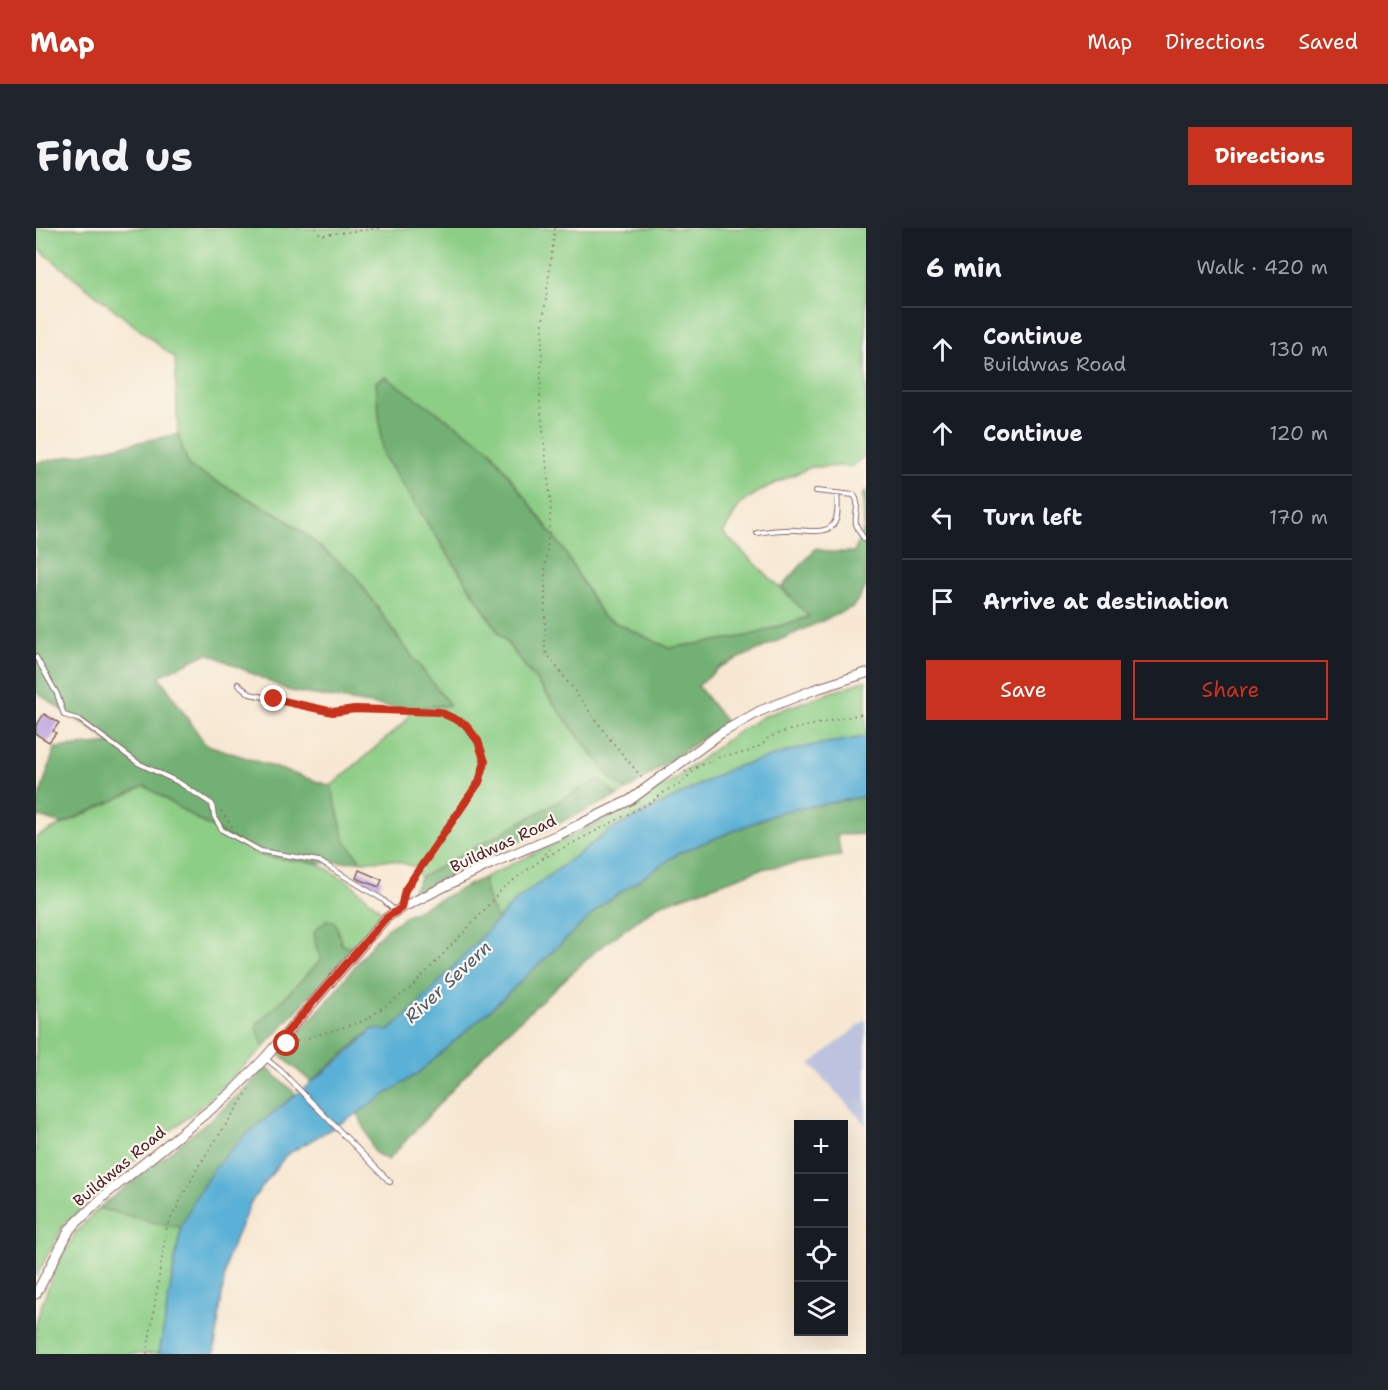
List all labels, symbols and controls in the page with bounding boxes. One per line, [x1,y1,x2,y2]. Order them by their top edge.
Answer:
text: Map [30,23,95,61]
text: Map [1087,28,1132,56]
text: Directions [1165,28,1265,56]
text: Saved [1298,28,1358,56]
button: Directions [1188,127,1352,185]
text: Find us [36,128,193,184]
text: 6 min [926,250,1002,285]
text: Walk · 420 m [1196,254,1328,280]
text: Continue [983,322,1083,351]
icon: ahead [926,333,959,366]
text: 130 m [1269,336,1328,362]
text: Buildwas Road [983,351,1126,377]
icon: ahead [926,417,959,450]
text: Continue [983,419,1083,448]
text: 120 m [1269,420,1328,446]
icon: left [926,501,959,534]
text: Turn left [983,503,1082,532]
text: 170 m [1269,504,1328,530]
icon: arrive [926,585,959,618]
text: Arrive at destination [983,587,1229,616]
button: Save [926,660,1121,720]
button: Share [1133,660,1328,720]
route end [260,685,286,711]
street label: Buildwas Road [447,810,560,877]
water label: River Severn [399,936,497,1028]
route start [273,1030,299,1056]
map controls [794,1120,848,1336]
button: + [794,1120,848,1174]
street label: Buildwas Road [69,1121,170,1211]
button: − [794,1174,848,1228]
button: locate [794,1228,848,1282]
button: layers [794,1282,848,1336]

